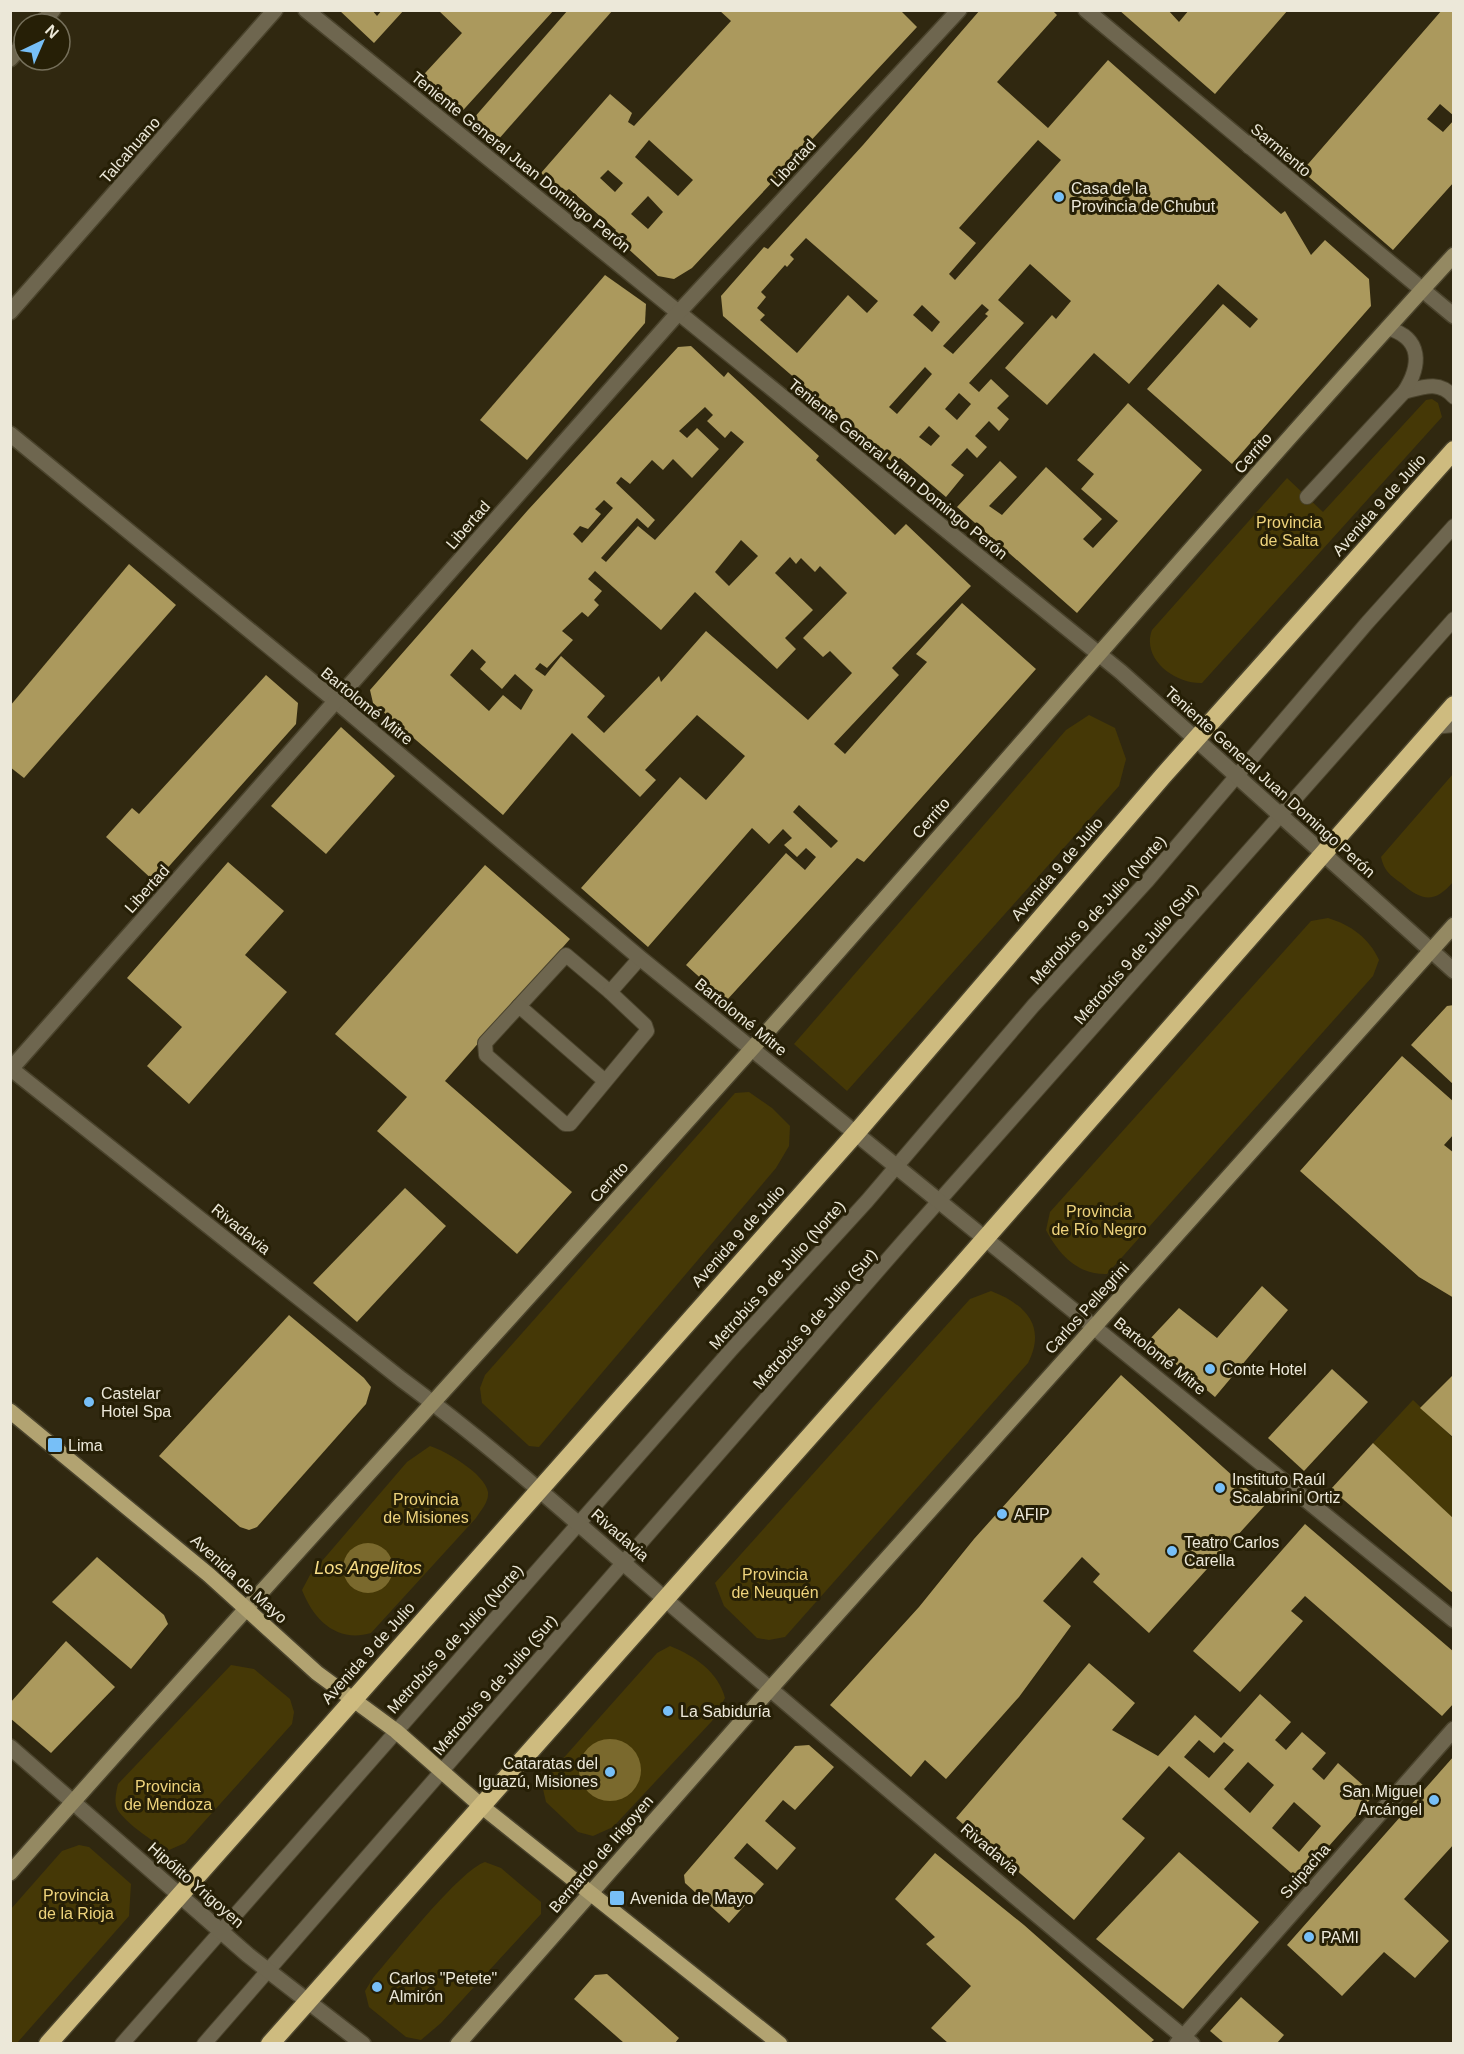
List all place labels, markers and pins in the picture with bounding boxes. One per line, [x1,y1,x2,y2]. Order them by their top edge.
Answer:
place label: Casa de la Provincia de Chubut [1071,180,1216,215]
marker: Casa de la Provincia de Chubut [1052,190,1066,204]
place label: Conte Hotel [1222,1361,1307,1378]
marker: Conte Hotel [1203,1362,1217,1376]
place label: Castelar Hotel Spa [101,1385,171,1420]
marker: Castelar Hotel Spa [82,1395,96,1409]
marker: Lima [46,1436,64,1454]
place label: Lima [68,1437,103,1454]
place label: Instituto Raúl Scalabrini Ortiz [1232,1471,1340,1506]
marker: Instituto Raúl Scalabrini Ortiz [1213,1481,1227,1495]
place label: AFIP [1014,1506,1050,1523]
marker: AFIP [995,1507,1009,1521]
place label: Teatro Carlos Carella [1184,1534,1279,1569]
marker: Teatro Carlos Carella [1165,1544,1179,1558]
place label: La Sabiduría [680,1703,771,1720]
marker: La Sabiduría [661,1704,675,1718]
place label: Cataratas del Iguazú, Misiones [478,1755,598,1790]
marker: Cataratas del Iguazú, Misiones [603,1765,617,1779]
place label: San Miguel Arcángel [1342,1783,1422,1818]
marker: San Miguel Arcángel [1427,1793,1441,1807]
marker: Avenida de Mayo [608,1889,626,1907]
place label: Avenida de Mayo [630,1890,753,1907]
place label: PAMI [1321,1929,1359,1946]
marker: PAMI [1302,1930,1316,1944]
place label: Carlos "Petete" Almirón [389,1970,497,2005]
marker: Carlos "Petete" Almirón [370,1980,384,1994]

